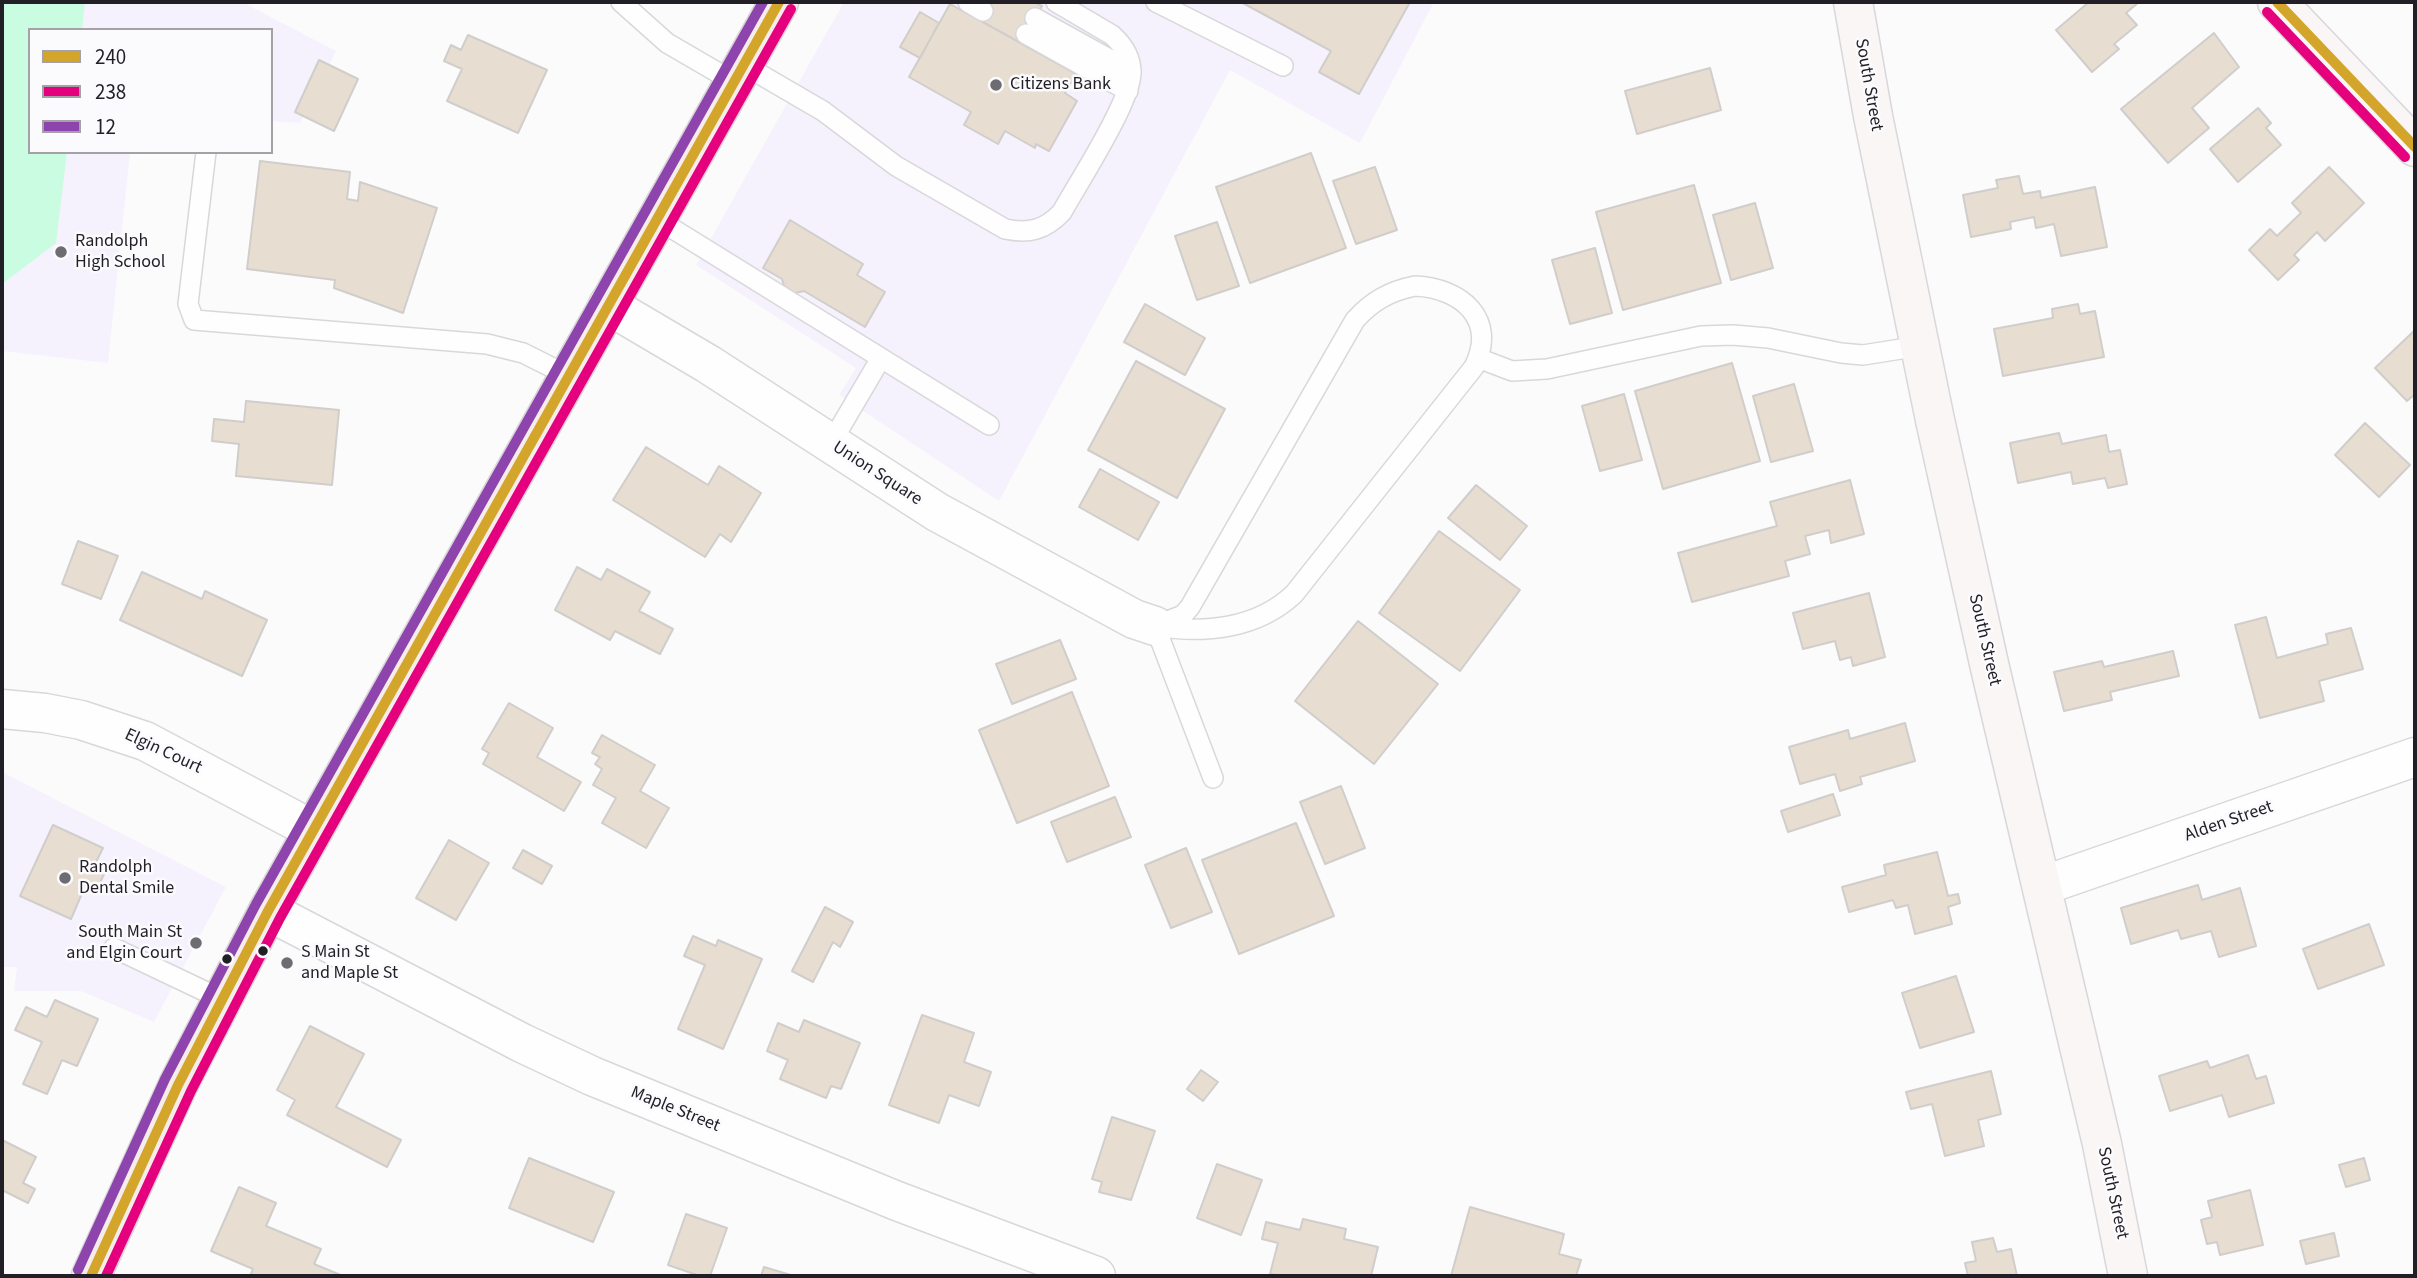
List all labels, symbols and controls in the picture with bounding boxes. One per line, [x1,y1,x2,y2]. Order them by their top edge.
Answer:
legend [28,28,273,154]
street label: South Street [1849,37,1887,133]
text: 240 [95,42,126,72]
place label: Citizens Bank [1010,74,1111,96]
text: 238 [95,77,126,107]
marker: Citizens Bank [988,77,1004,93]
text: 12 [95,112,116,142]
place label: Randolph High School [75,231,165,274]
marker: Randolph High School [53,244,69,260]
street label: Union Square [828,437,926,511]
street label: South Street [1963,592,2005,688]
street label: Elgin Court [121,725,205,779]
street label: Alden Street [2182,797,2276,847]
place label: Randolph Dental Smile [79,857,174,900]
marker: Randolph Dental Smile [57,870,73,886]
place label: South Main St and Elgin Court [66,922,182,964]
marker: South Main St and Elgin Court [188,935,204,951]
place label: S Main St and Maple St [301,942,398,984]
unlabelled marker [256,944,270,958]
unlabelled marker [220,952,234,966]
marker: S Main St and Maple St [279,955,295,971]
street label: Maple Street [627,1082,723,1138]
street label: South Street [2092,1145,2132,1241]

